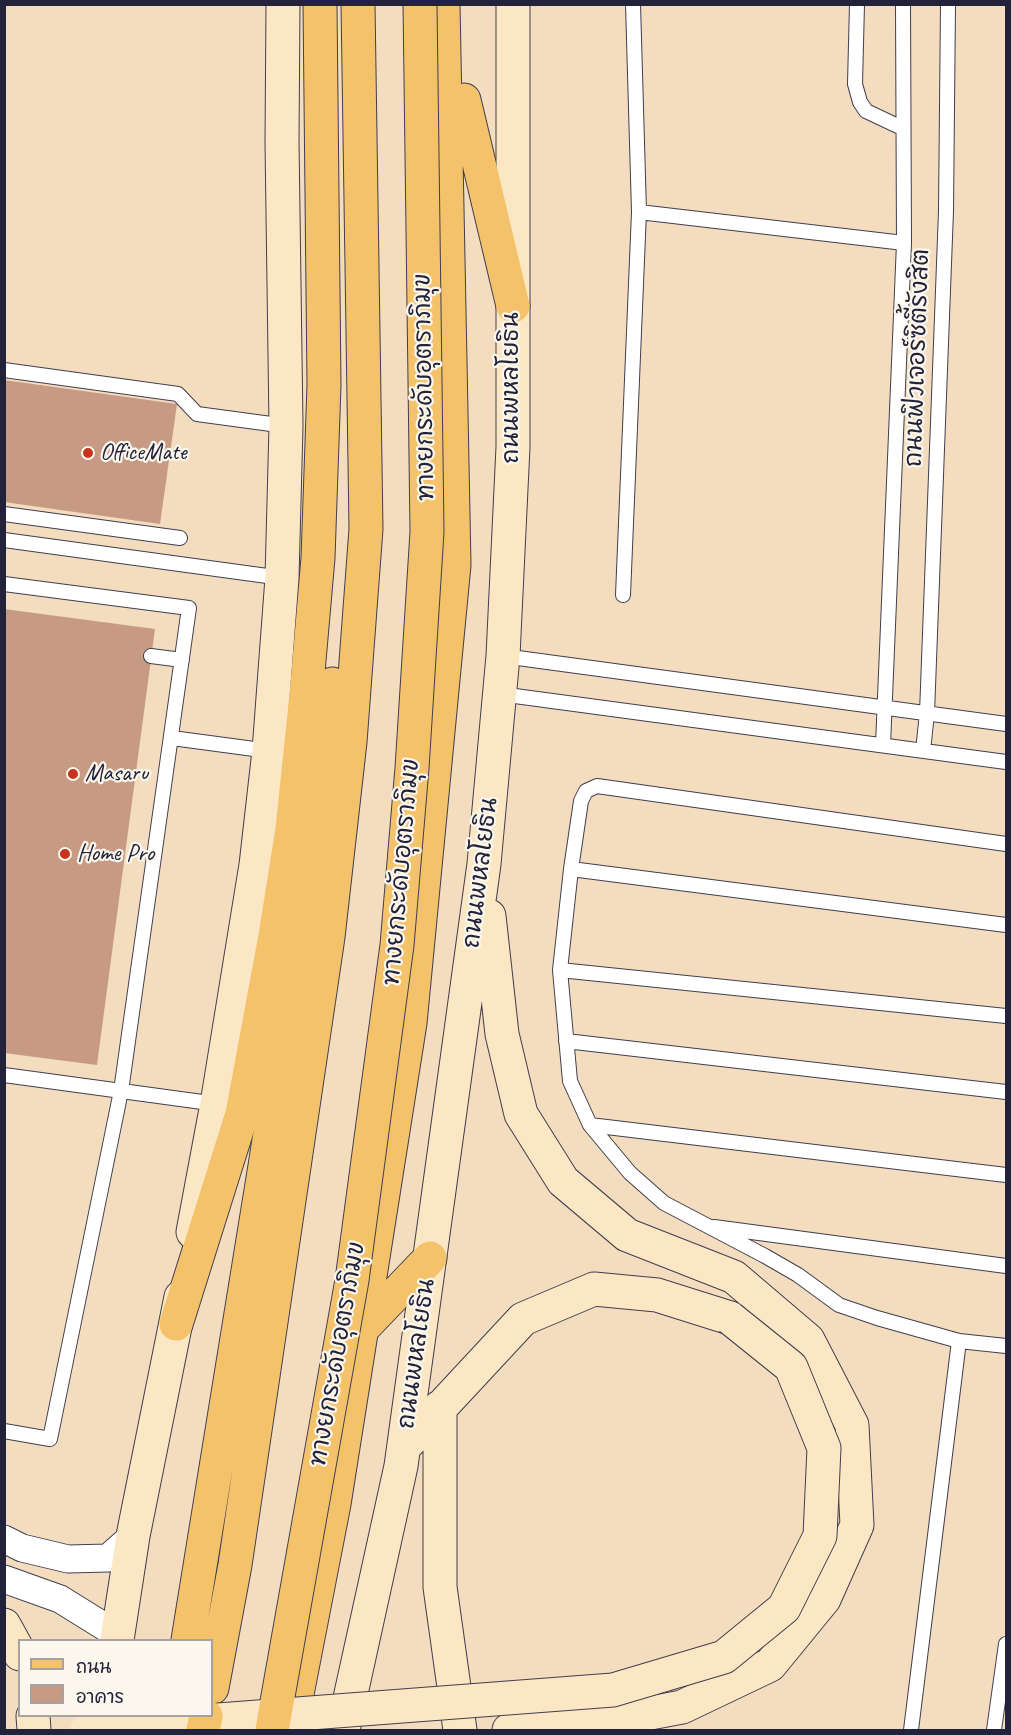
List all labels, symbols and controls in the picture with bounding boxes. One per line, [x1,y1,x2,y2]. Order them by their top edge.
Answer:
street label: ถนนฟิวเจอร์ซิตี้รังสิต [900,248,936,468]
street label: ทางยกระดับอุตราภิมุข [409,273,441,501]
street label: ถนนพหลโยธิน [498,312,526,464]
place label: OfficeMate [100,439,187,467]
marker: OfficeMate [81,446,95,460]
street label: ทางยกระดับอุตราภิมุข [378,757,426,987]
place label: Masaru [85,760,148,788]
marker: Masaru [66,767,80,781]
street label: ถนนพหลโยธิน [457,796,505,950]
place label: Home Pro [77,840,154,868]
marker: Home Pro [58,847,72,861]
street label: ทางยกระดับอุตราภิมุข [304,1239,372,1469]
street label: ถนนพหลโยธิน [392,1277,442,1431]
legend [18,1639,213,1717]
text: ถนน [76,1656,111,1678]
text: อาคาร [76,1686,124,1708]

